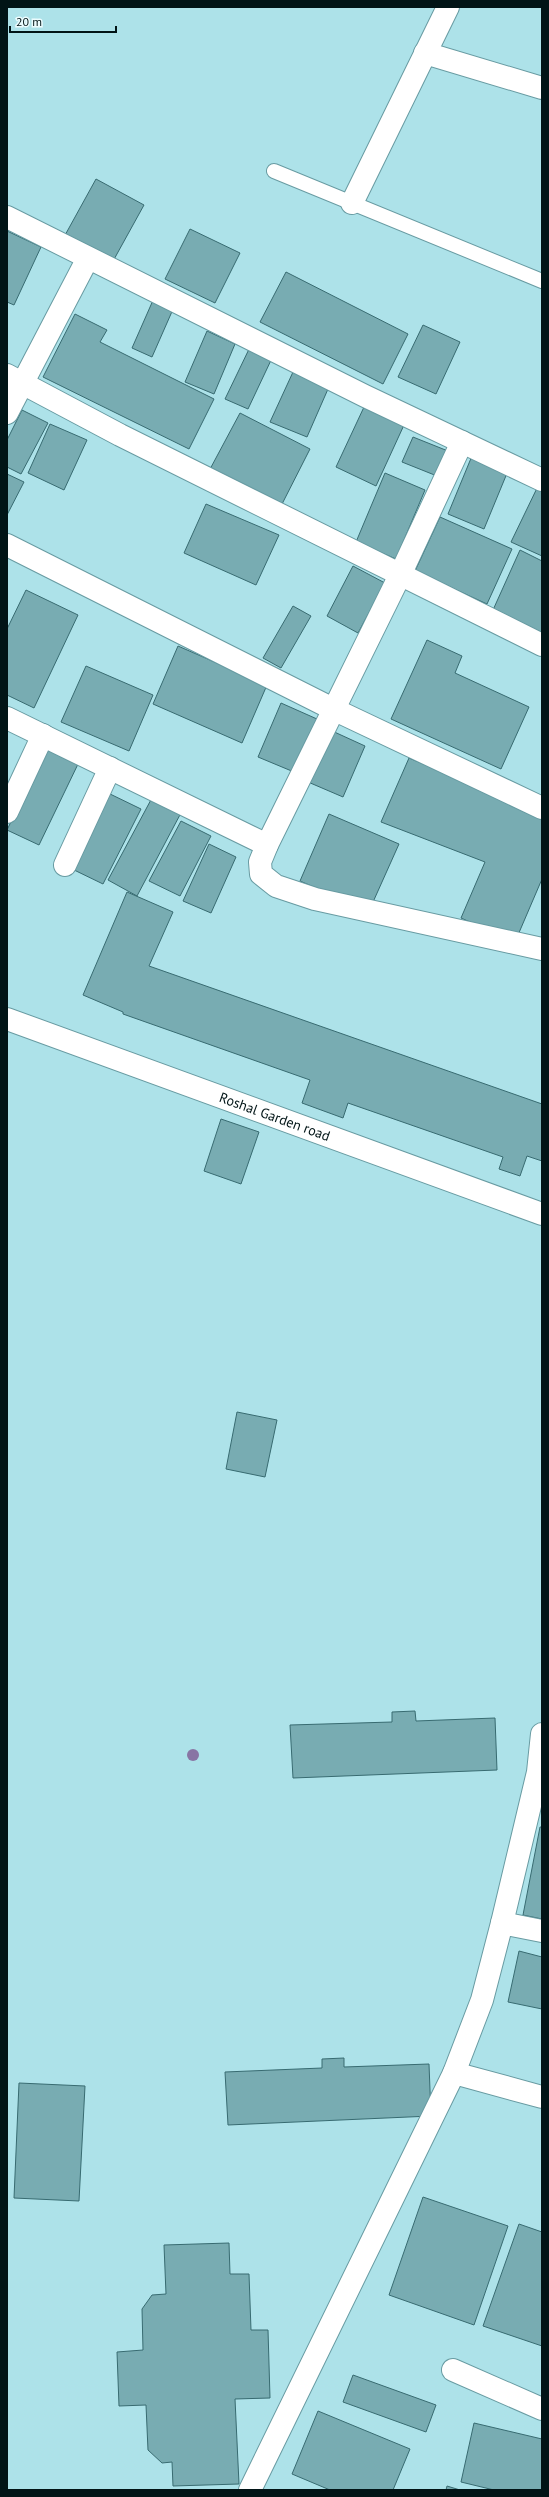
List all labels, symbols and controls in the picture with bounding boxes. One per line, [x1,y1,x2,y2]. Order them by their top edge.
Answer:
scale bar [10,8,116,34]
text: 20 m [16,14,42,29]
street label: Roshal Garden road [217,1088,333,1145]

